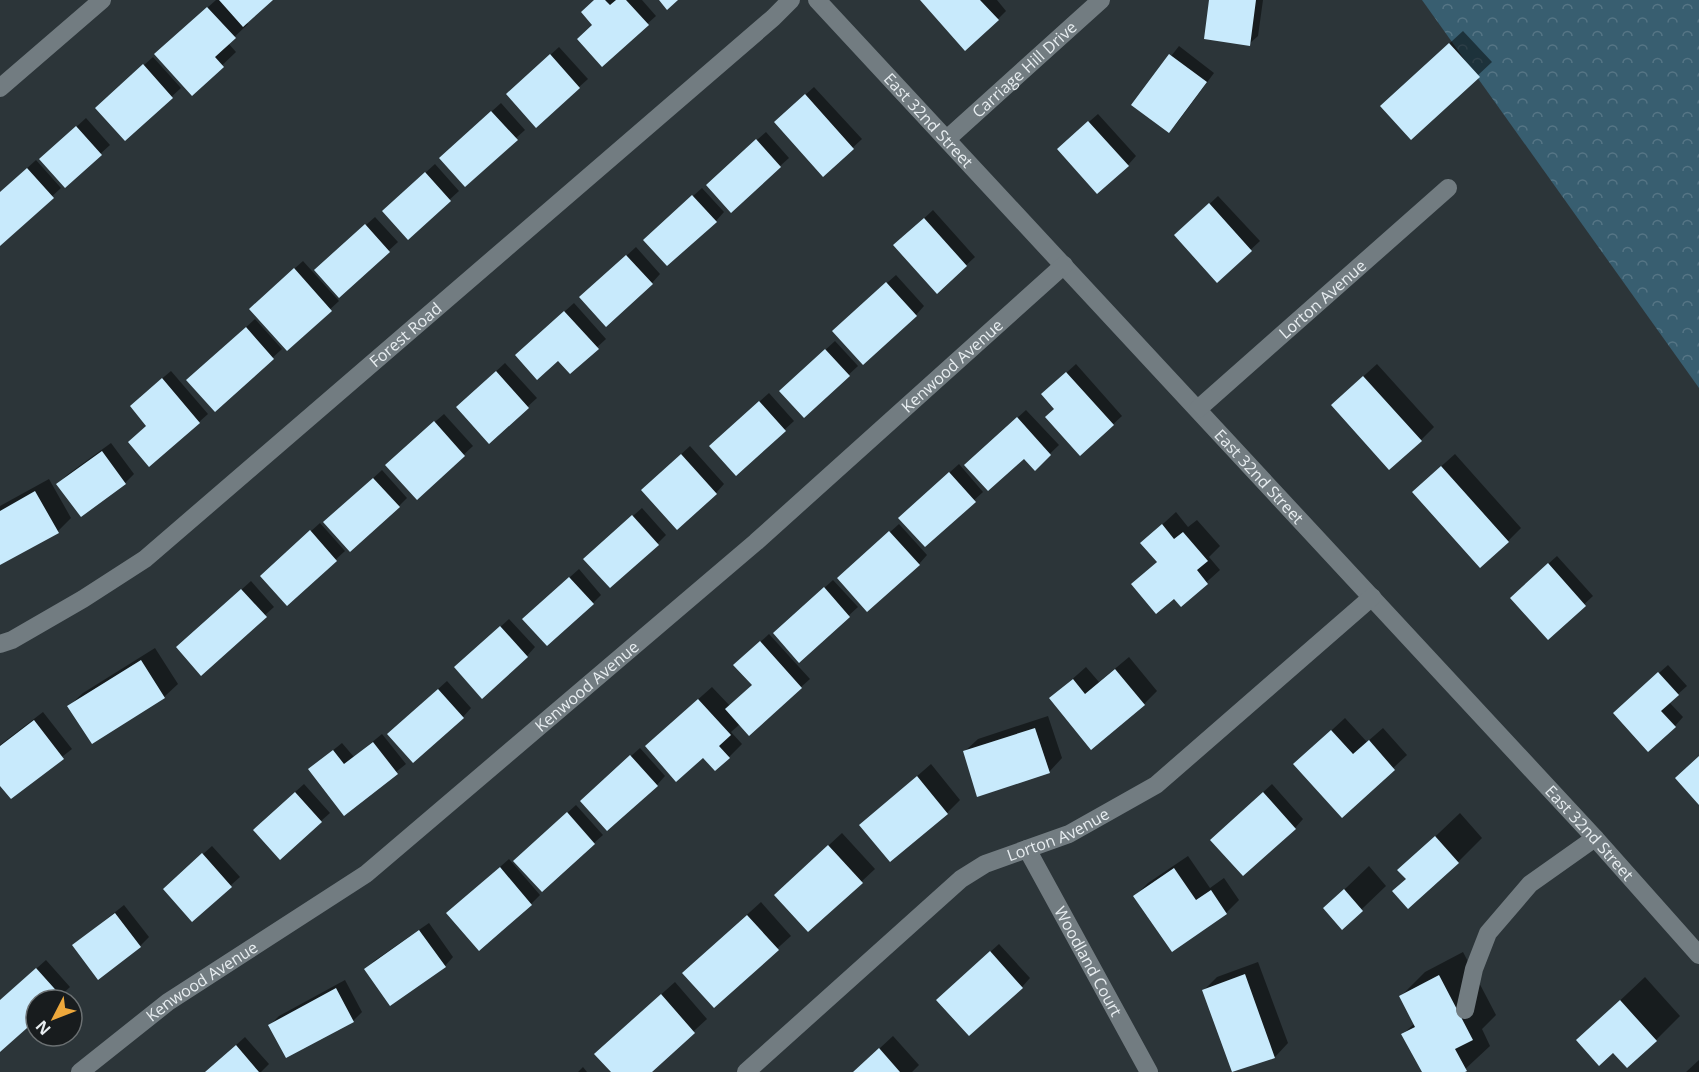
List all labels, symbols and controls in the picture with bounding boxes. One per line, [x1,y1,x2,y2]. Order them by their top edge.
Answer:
street label: Carriage Hill Drive [967,16,1081,122]
street label: East 32nd Street [879,68,978,173]
street label: Lorton Avenue [1274,255,1371,344]
street label: Forest Road [364,297,446,372]
street label: Kenwood Avenue [896,314,1008,417]
street label: East 32nd Street [1210,424,1309,529]
street label: Kenwood Avenue [530,636,643,737]
street label: East 32nd Street [1540,780,1639,886]
street label: Lorton Avenue [1004,803,1113,866]
street label: Woodland Court [1049,902,1128,1020]
street label: Kenwood Avenue [141,936,262,1026]
north arrow [24,988,84,1048]
text: N [30,1016,55,1040]

